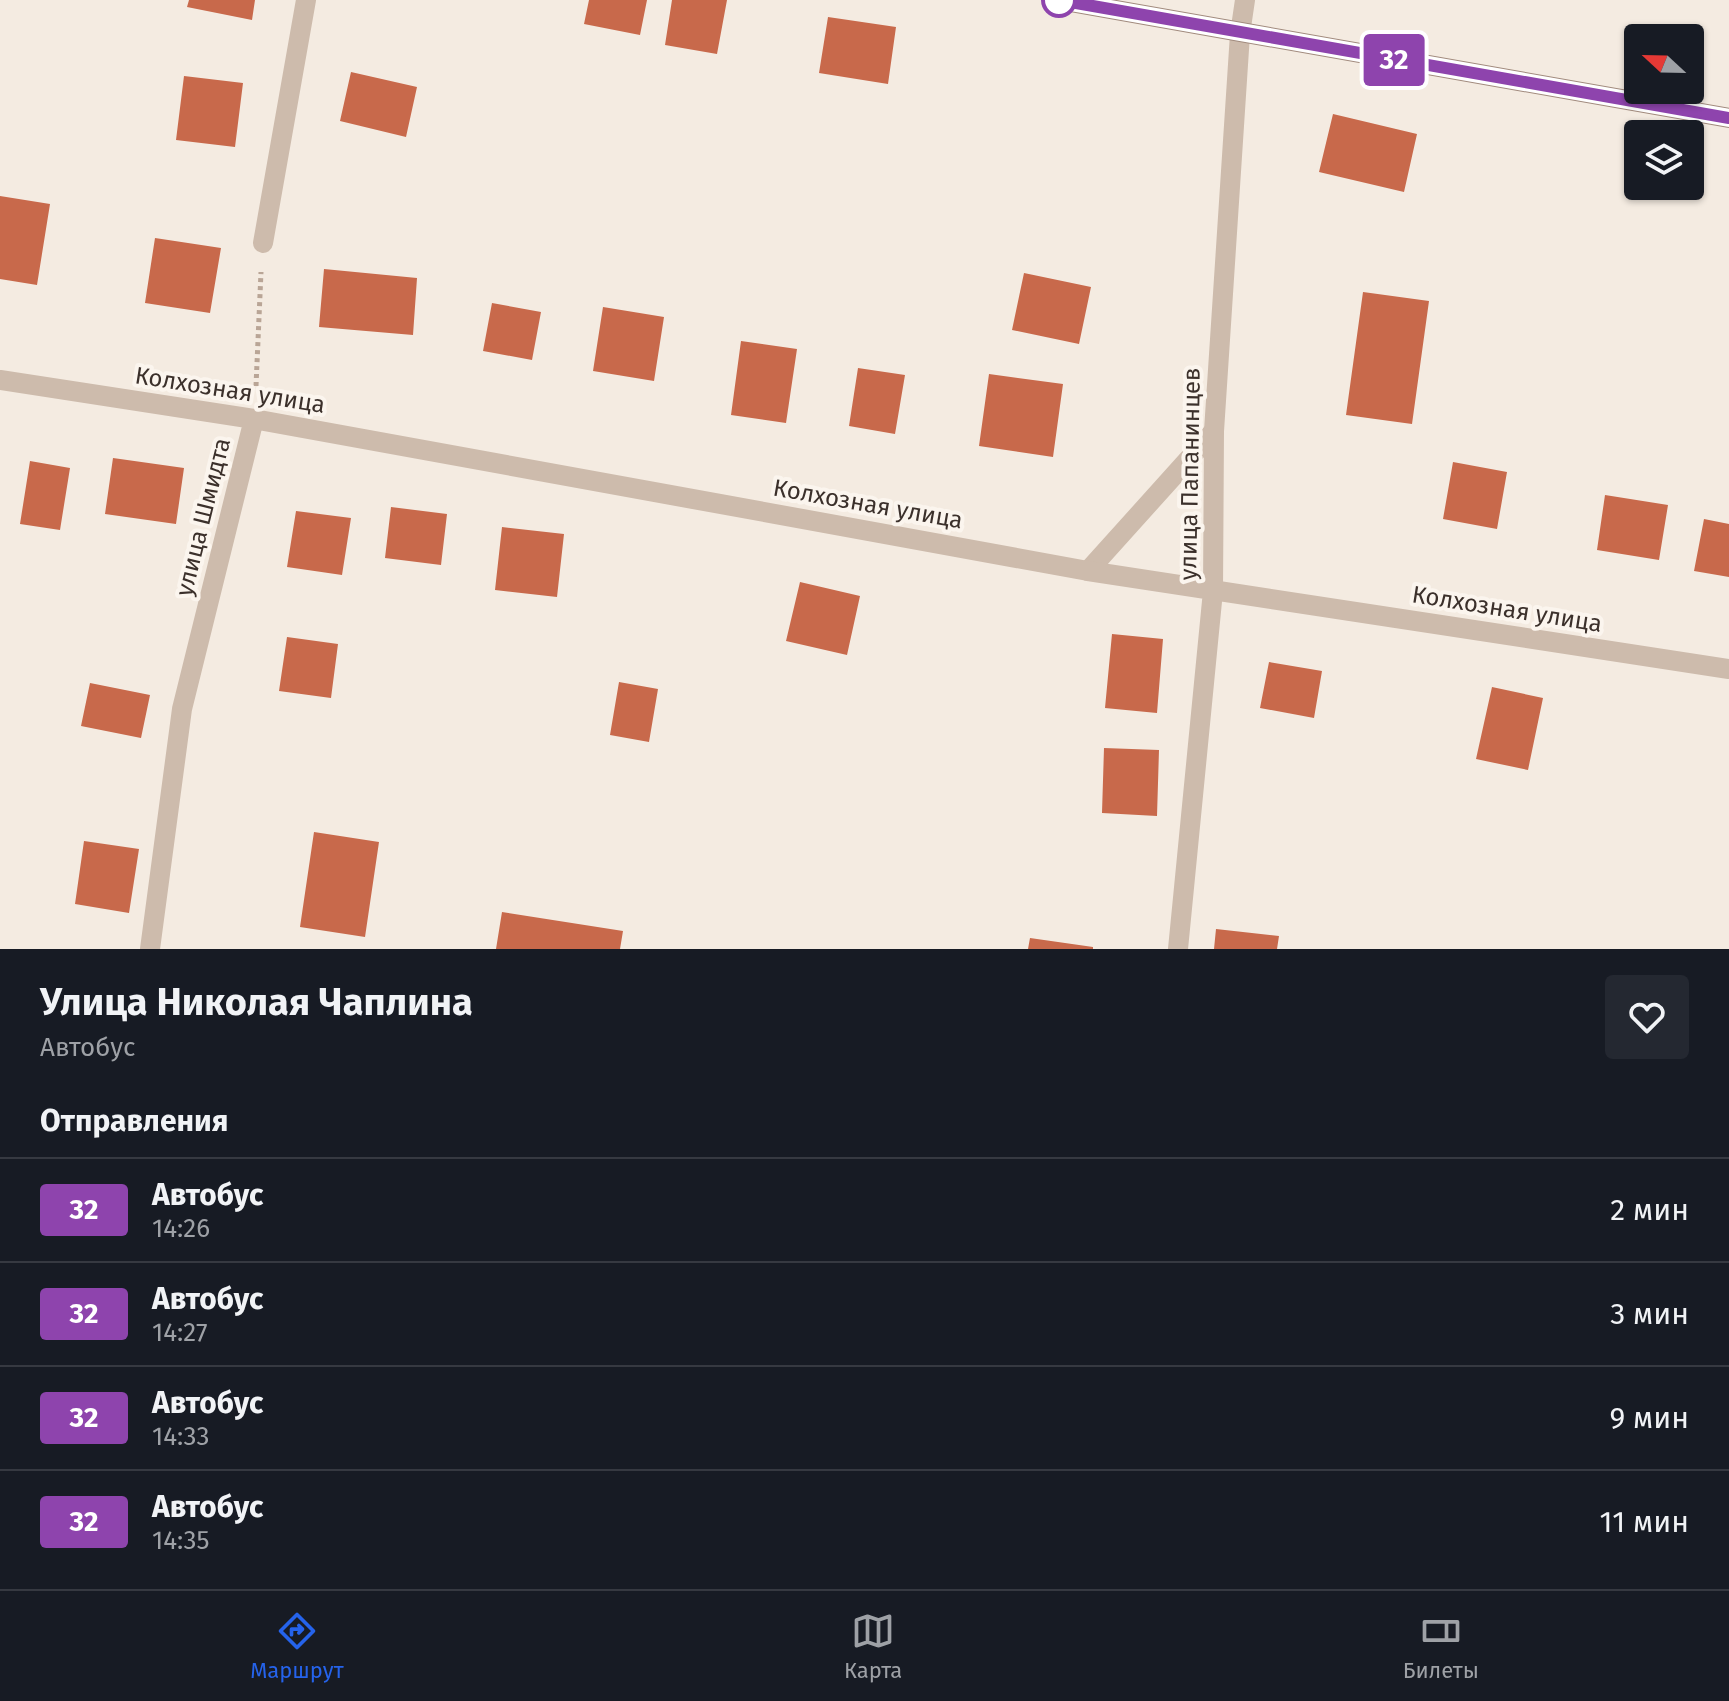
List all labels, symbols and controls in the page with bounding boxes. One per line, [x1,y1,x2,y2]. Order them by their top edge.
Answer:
unlabelled marker [1042,0,1076,17]
north arrow [1624,24,1704,104]
map controls [1624,24,1704,200]
line badge: 32 [1358,34,1430,86]
text: 32 [1380,43,1408,76]
button: layers [1624,120,1704,200]
street label: Колхозная улица [133,361,327,419]
street label: улица Папанинцев [1174,367,1206,581]
street label: улица Шмидта [170,435,236,599]
street label: Колхозная улица [771,474,965,534]
street label: Колхозная улица [1410,580,1604,638]
button: heart [1605,975,1689,1059]
text: Улица Николая Чаплина [40,979,473,1025]
text: Автобус [40,1032,135,1063]
text: Отправления [40,1103,229,1139]
text: Автобус [152,1177,263,1213]
text: 2 мин [1610,1192,1689,1228]
text: 32 [70,1193,98,1226]
text: 14:26 [152,1213,210,1244]
text: Автобус [152,1281,263,1317]
text: 3 мин [1610,1296,1689,1332]
text: 32 [70,1297,98,1330]
text: 14:27 [152,1317,207,1348]
text: Автобус [152,1385,263,1421]
text: 9 мин [1609,1400,1689,1436]
text: 32 [70,1401,98,1434]
text: 14:33 [152,1421,210,1452]
text: Автобус [152,1489,263,1525]
text: 11 мин [1600,1504,1689,1540]
text: 32 [70,1505,98,1538]
text: 14:35 [152,1525,210,1556]
tab: Маршрут [250,1609,344,1684]
tab: Карта [844,1609,902,1684]
tab: Билеты [1403,1609,1479,1684]

